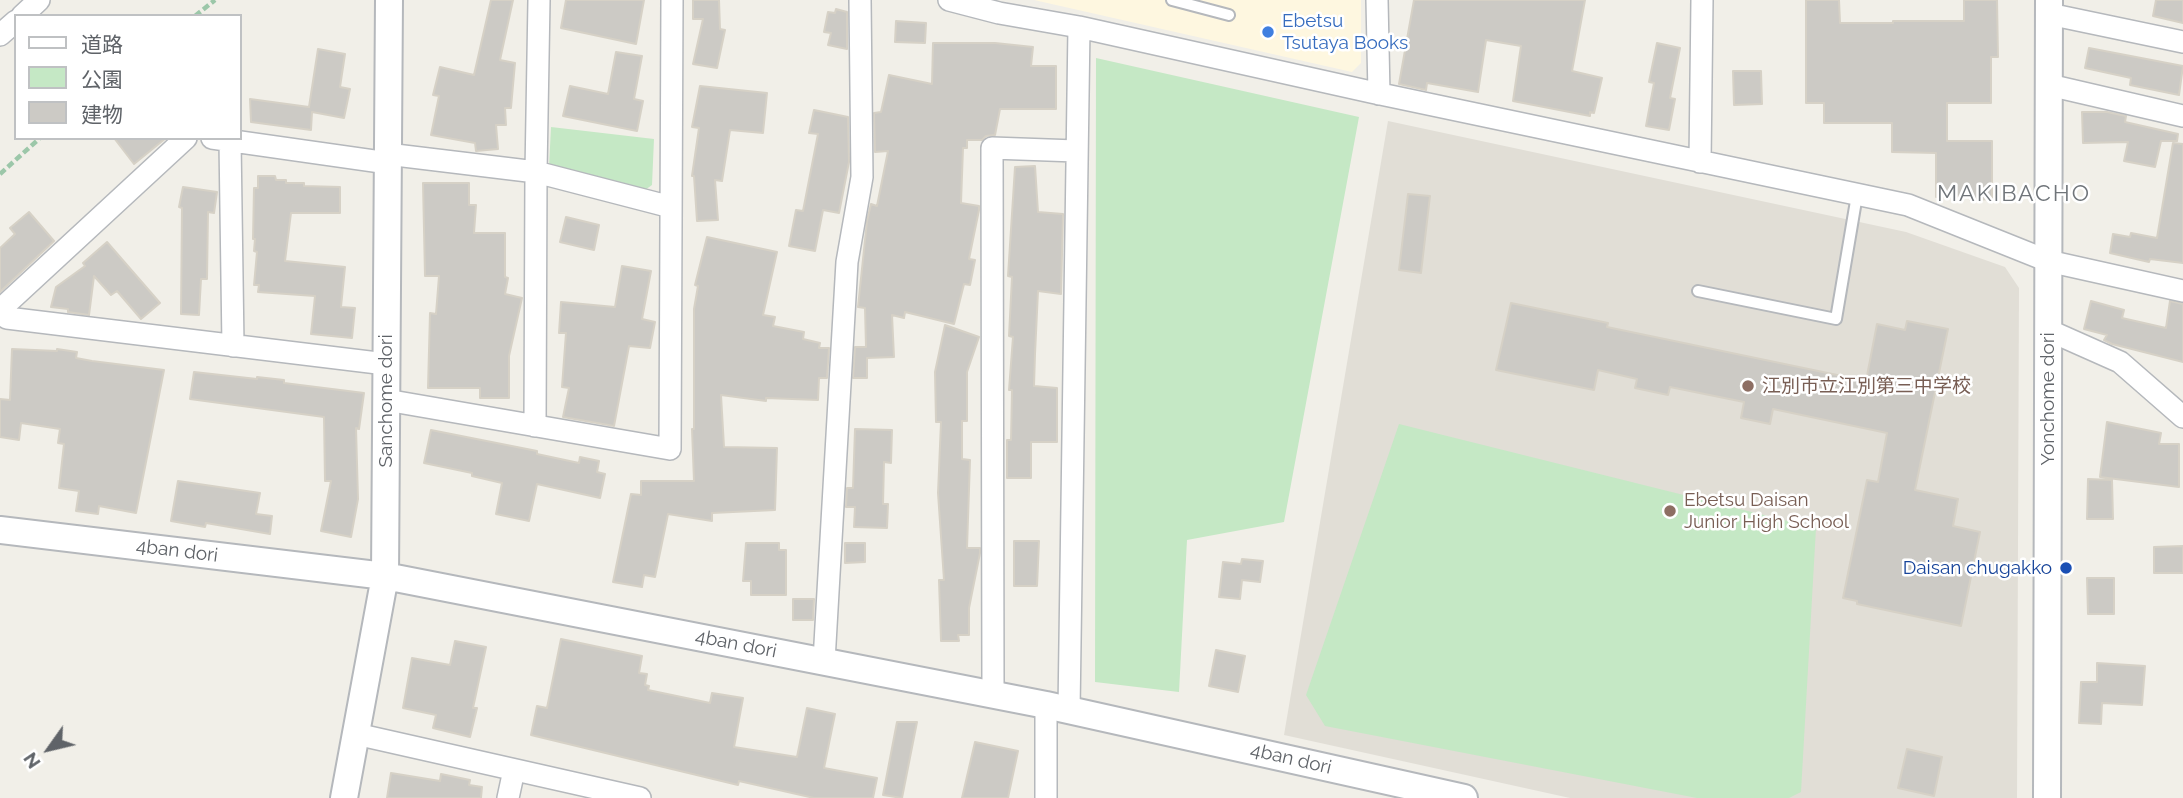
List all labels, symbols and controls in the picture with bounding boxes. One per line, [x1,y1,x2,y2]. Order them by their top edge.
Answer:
place label: Ebetsu Tsutaya Books [1282,10,1408,54]
legend [14,14,242,140]
marker: Ebetsu Tsutaya Books [1260,24,1276,40]
text: 道路 [81,32,123,57]
text: 公園 [81,67,123,92]
text: 建物 [81,102,123,127]
district label: MAKIBACHO [1938,180,2090,208]
street label: Yonchome dori [2037,332,2059,466]
street label: Sanchome dori [375,334,397,468]
place label: 江別市立江別第三中学校 [1762,375,1971,397]
marker: 江別市立江別第三中学校 [1740,378,1756,394]
place label: Ebetsu Daisan Junior High School [1684,489,1849,533]
marker: Ebetsu Daisan Junior High School [1662,503,1678,519]
street label: 4ban dori [135,535,219,567]
place label: Daisan chugakko [1903,557,2052,579]
marker: Daisan chugakko [2058,560,2074,576]
street label: 4ban dori [693,625,779,663]
north arrow [14,714,84,784]
street label: 4ban dori [1248,739,1334,779]
text: N [18,749,45,773]

